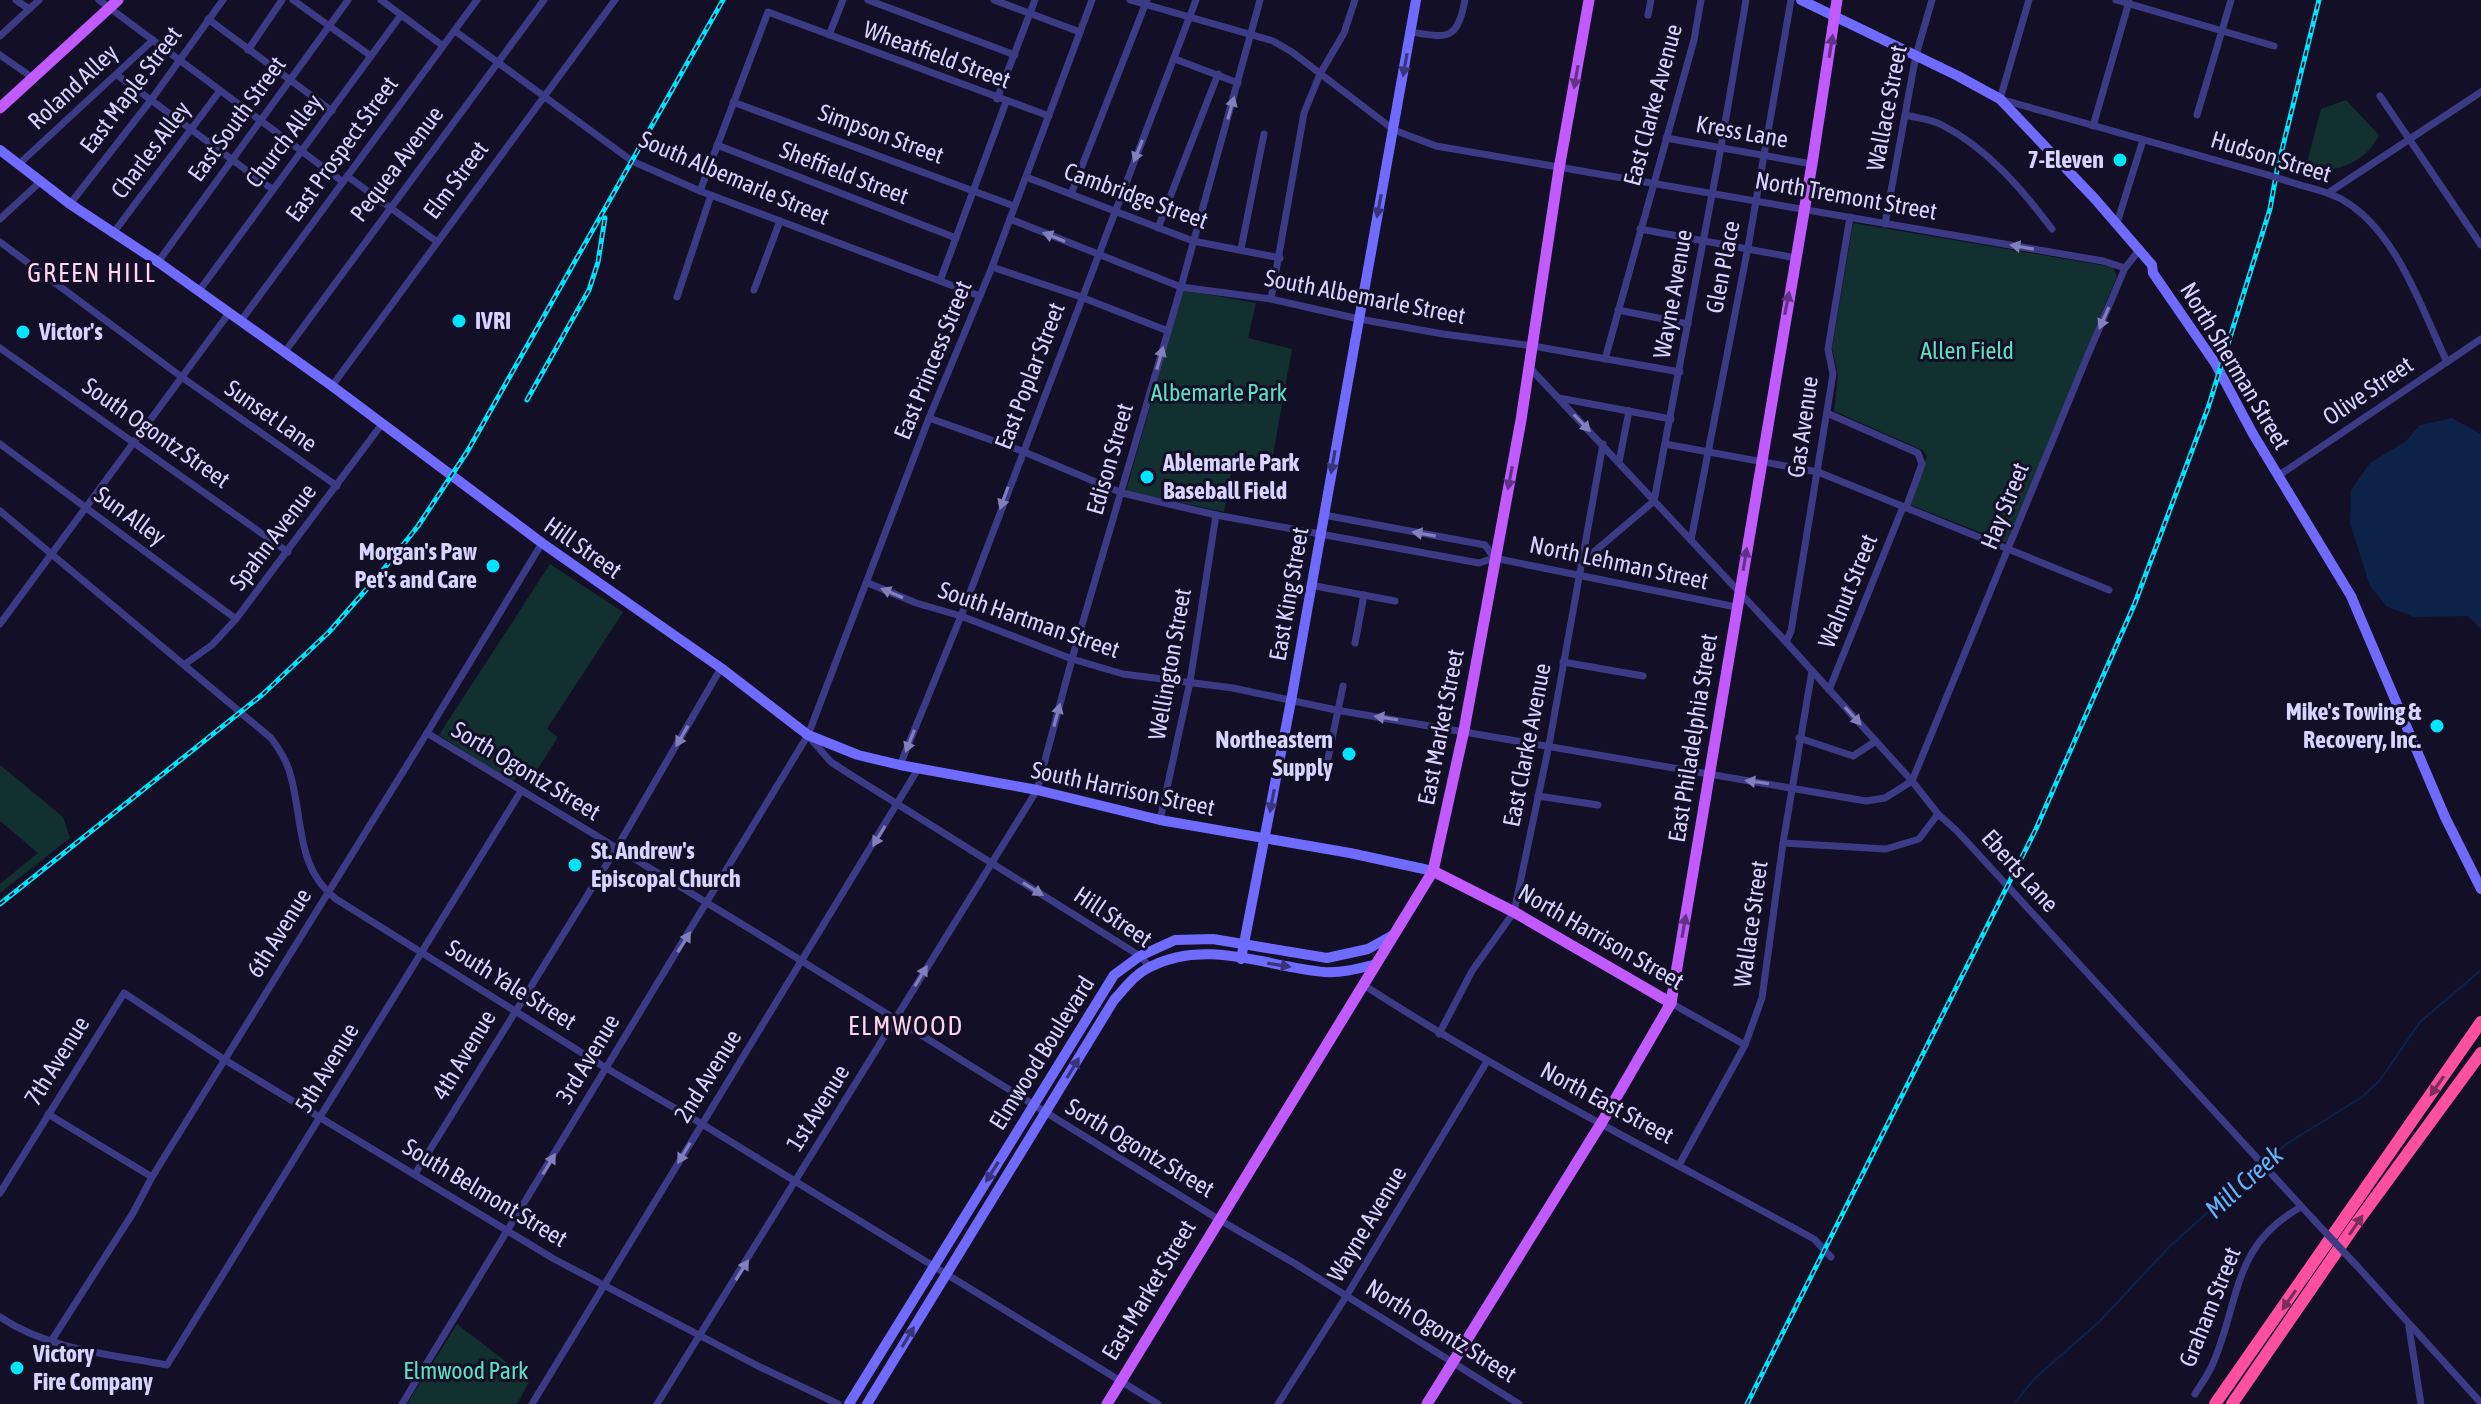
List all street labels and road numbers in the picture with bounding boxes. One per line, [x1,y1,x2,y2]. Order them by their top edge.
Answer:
street label: Wheatfield Street [860,15,1014,94]
street label: East Maple Street [74,21,187,158]
street label: East Clarke Avenue [1618,21,1687,189]
street label: Roland Alley [23,39,123,135]
street label: Wallace Street [1861,43,1912,173]
street label: East South Street [182,51,291,186]
street label: East Prospect Street [280,71,403,226]
street label: Church Alley [240,89,327,193]
street label: Charles Alley [105,96,196,203]
street label: Simpson Street [815,98,948,169]
street label: Pequea Avenue [345,101,449,227]
street label: Kress Lane [1694,110,1790,153]
street label: South Albemarle Street [635,125,833,230]
street label: Hudson Street [2208,125,2335,188]
street label: Elm Street [418,136,493,224]
street label: Sheffield Street [776,136,912,209]
street label: Cambridge Street [1060,157,1212,234]
street label: North Tremont Street [1753,166,1939,225]
street label: Glen Place [1700,218,1745,315]
street label: Wayne Avenue [1648,228,1697,360]
street label: South Albemarle Street [1263,264,1468,329]
street label: East Princess Street [888,276,977,443]
street label: North Sherman Street [2175,277,2296,454]
street label: East Poplar Street [989,299,1070,453]
street label: Olive Street [2318,351,2418,430]
street label: South Ogontz Street [78,372,235,493]
street label: Sunset Lane [220,374,322,457]
street label: Gas Avenue [1782,375,1823,479]
street label: Edison Street [1081,400,1138,518]
street label: Hay Street [1975,459,2034,553]
street label: Spahn Avenue [224,478,321,595]
street label: Sun Alley [89,481,171,550]
street label: Hill Street [539,511,627,584]
street label: East King Street [1263,525,1314,663]
street label: North Lehman Street [1527,530,1711,595]
street label: Walnut Street [1812,530,1883,652]
street label: South Hartman Street [935,576,1123,663]
street label: Wellington Street [1143,586,1196,742]
street label: East Philadelphia Street [1663,632,1722,844]
street label: East Market Street [1412,647,1469,807]
street label: East Clarke Avenue [1497,661,1556,829]
street label: Sorth Ogontz Street [447,716,605,826]
street label: South Harrison Street [1029,756,1217,821]
street label: Eberts Lane [1977,824,2064,917]
street label: Wallace Street [1728,859,1773,989]
street label: North Harrison Street [1514,878,1689,995]
street label: Hill Street [1069,881,1157,952]
street label: 6th Avenue [241,883,316,982]
street label: South Yale Street [441,934,581,1035]
street label: Elmwood Boulevard [984,971,1100,1134]
street label: 4th Avenue [426,1005,501,1104]
street label: 3rd Avenue [550,1009,625,1108]
street label: 7th Avenue [19,1011,94,1110]
street label: 5th Avenue [289,1018,364,1117]
street label: 2nd Avenue [669,1024,747,1127]
street label: North East Street [1536,1056,1678,1149]
street label: 1st Avenue [781,1060,855,1156]
street label: Sorth Ogontz Street [1061,1093,1219,1203]
street label: South Belmont Street [398,1133,572,1252]
street label: Wayne Avenue [1322,1161,1412,1286]
street label: East Market Street [1096,1215,1201,1365]
street label: Graham Street [2173,1243,2246,1371]
street label: North Ogontz Street [1361,1273,1522,1388]

